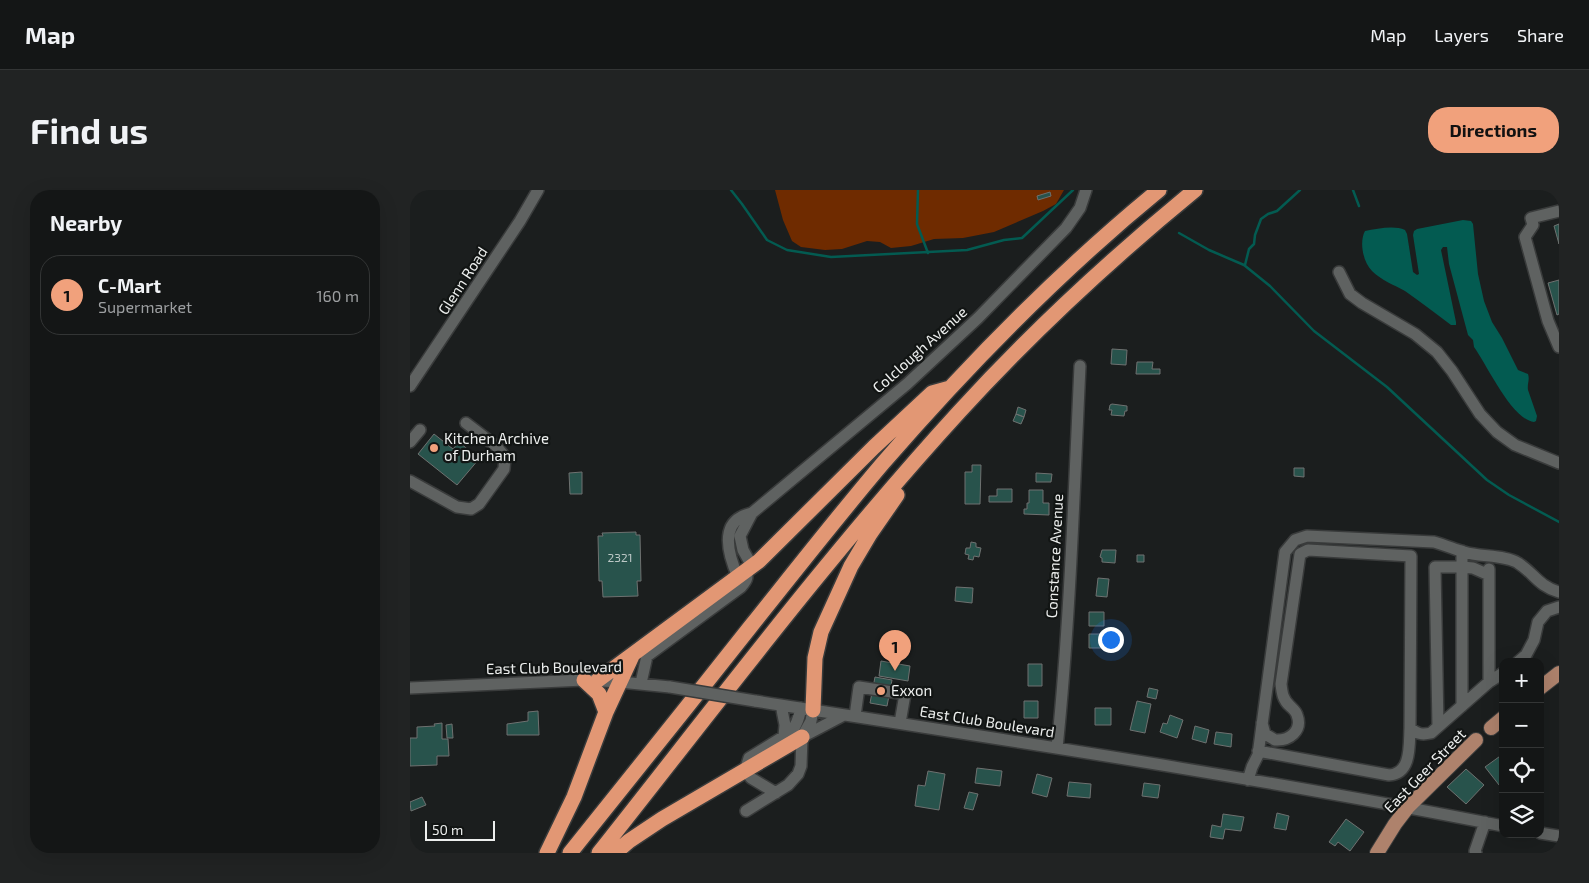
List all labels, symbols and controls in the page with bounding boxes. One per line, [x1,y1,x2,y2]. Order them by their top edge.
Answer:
text: Map [25,20,75,49]
text: Map [1370,24,1406,46]
text: Layers [1434,24,1489,46]
text: Share [1517,24,1564,46]
button: Directions [1428,107,1559,153]
text: Find us [30,109,148,151]
text: Nearby [50,210,122,235]
street label: Glenn Road [434,243,491,318]
text: C-Mart [98,274,161,297]
text: 1 [64,286,70,305]
text: 160 m [316,286,359,305]
text: Supermarket [98,297,192,316]
street label: Colclough Avenue [868,302,970,396]
place label: Kitchen Archive of Durham [444,429,549,464]
marker: Kitchen Archive of Durham [428,442,440,454]
street label: Constance Avenue [1042,493,1066,619]
house number: 2321 [608,550,632,564]
your location [1098,627,1124,653]
pin: 1 [879,630,911,671]
street label: East Club Boulevard [486,657,622,677]
map controls [1499,658,1544,838]
button: + [1499,658,1544,703]
place label: Exxon [891,681,932,699]
marker: Exxon [875,685,887,697]
street label: East Club Boulevard [919,701,1056,741]
button: − [1499,703,1544,748]
street label: East Geer Street [1380,724,1469,816]
button: locate [1499,748,1544,793]
button: layers [1499,793,1544,838]
scale bar [425,818,495,841]
text: 50 m [432,821,463,838]

